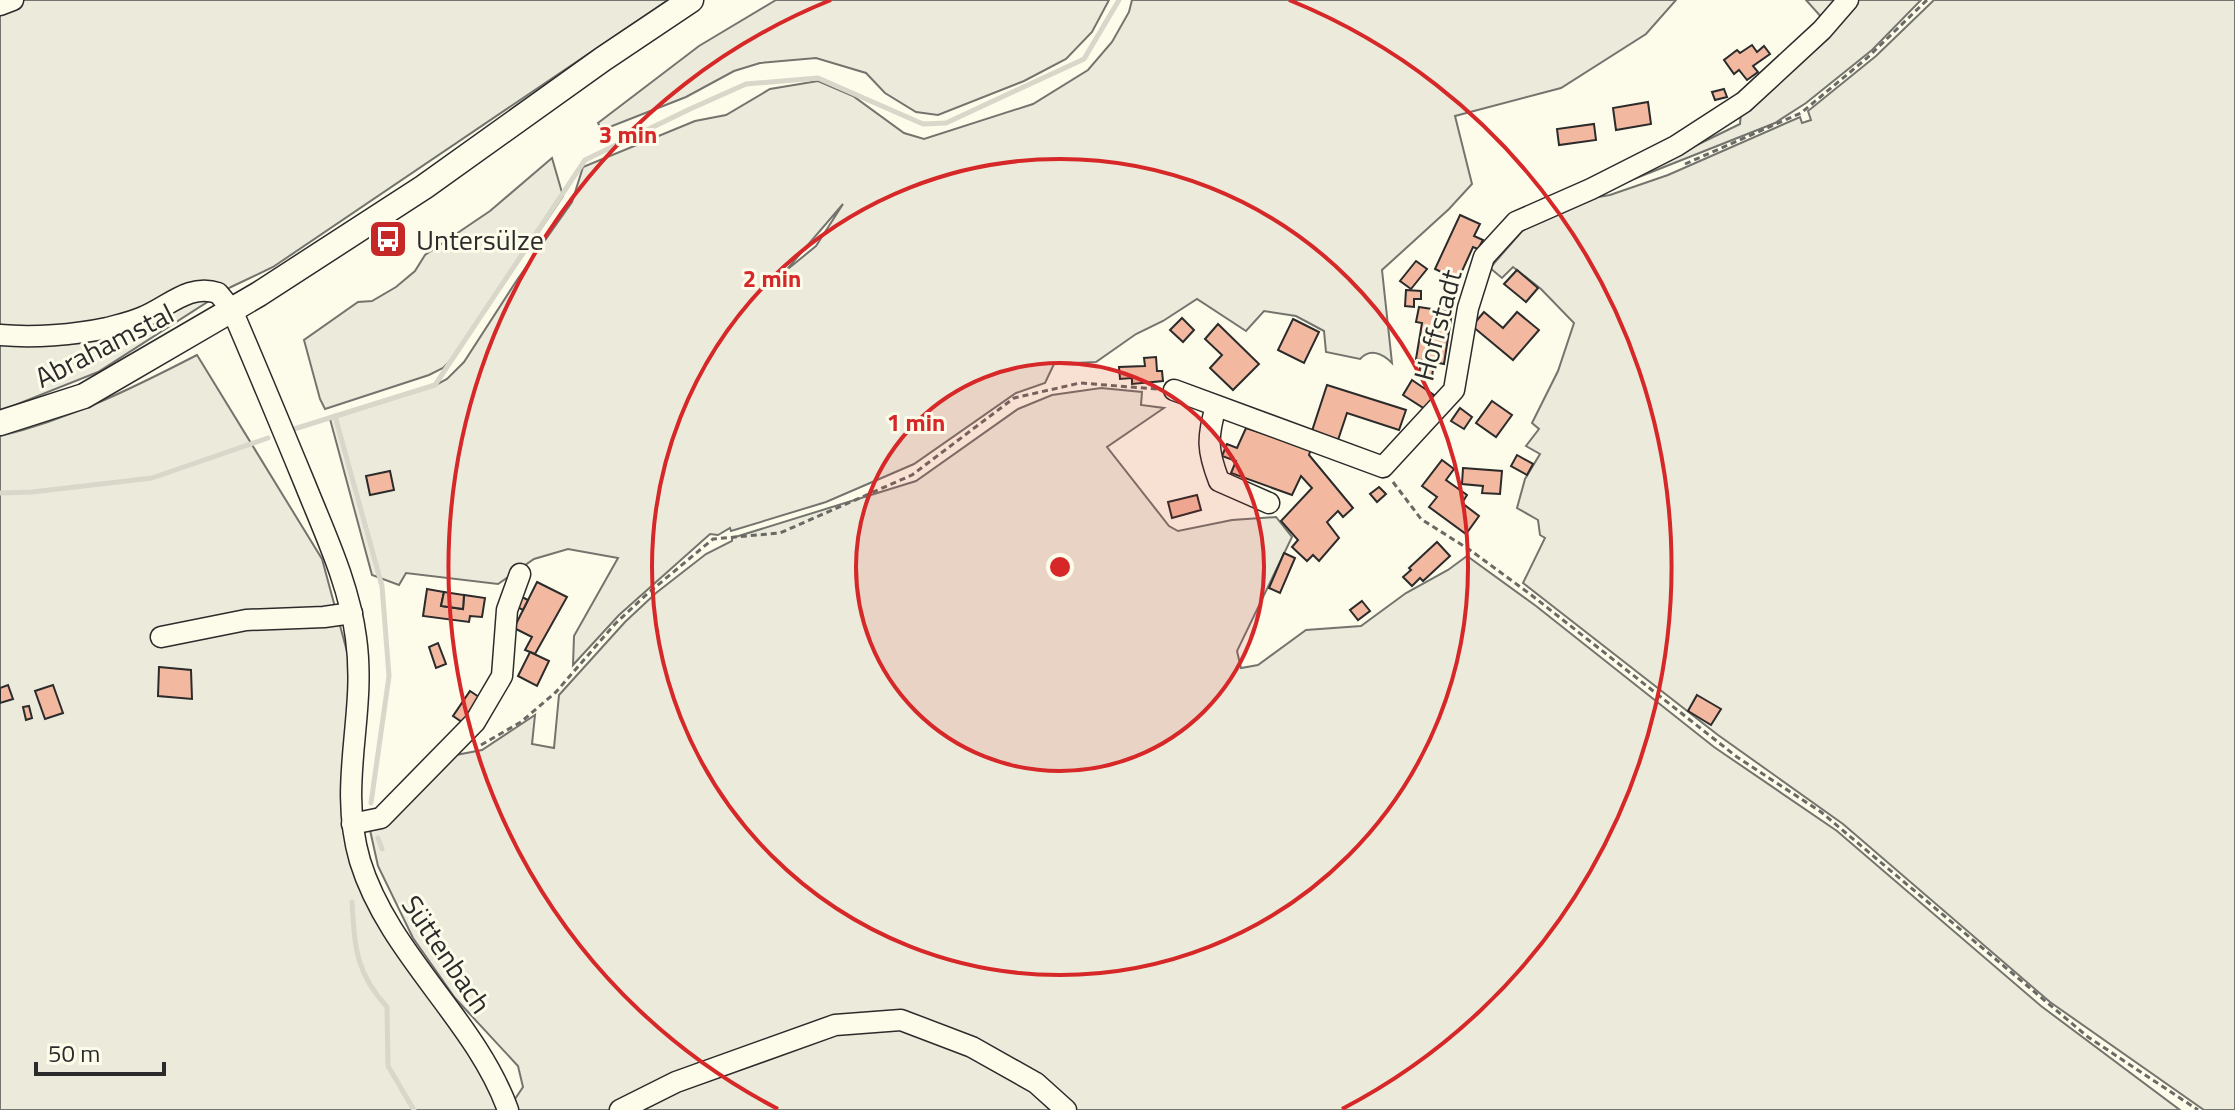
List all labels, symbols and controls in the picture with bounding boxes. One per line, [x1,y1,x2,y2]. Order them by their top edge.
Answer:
text: 3 min [599,116,657,152]
bus stop icon: Untersülze [367,218,409,260]
place label: Untersülze [416,218,544,261]
text: 2 min [743,260,801,296]
street label: Hoffstadt [1402,264,1473,385]
street label: Abrahamstal [27,292,181,398]
text: 1 min [887,404,945,440]
centre of rings [1046,553,1074,581]
street label: Süttenbach [391,886,503,1022]
scale bar [36,1026,164,1076]
text: 50 m [48,1035,100,1071]

